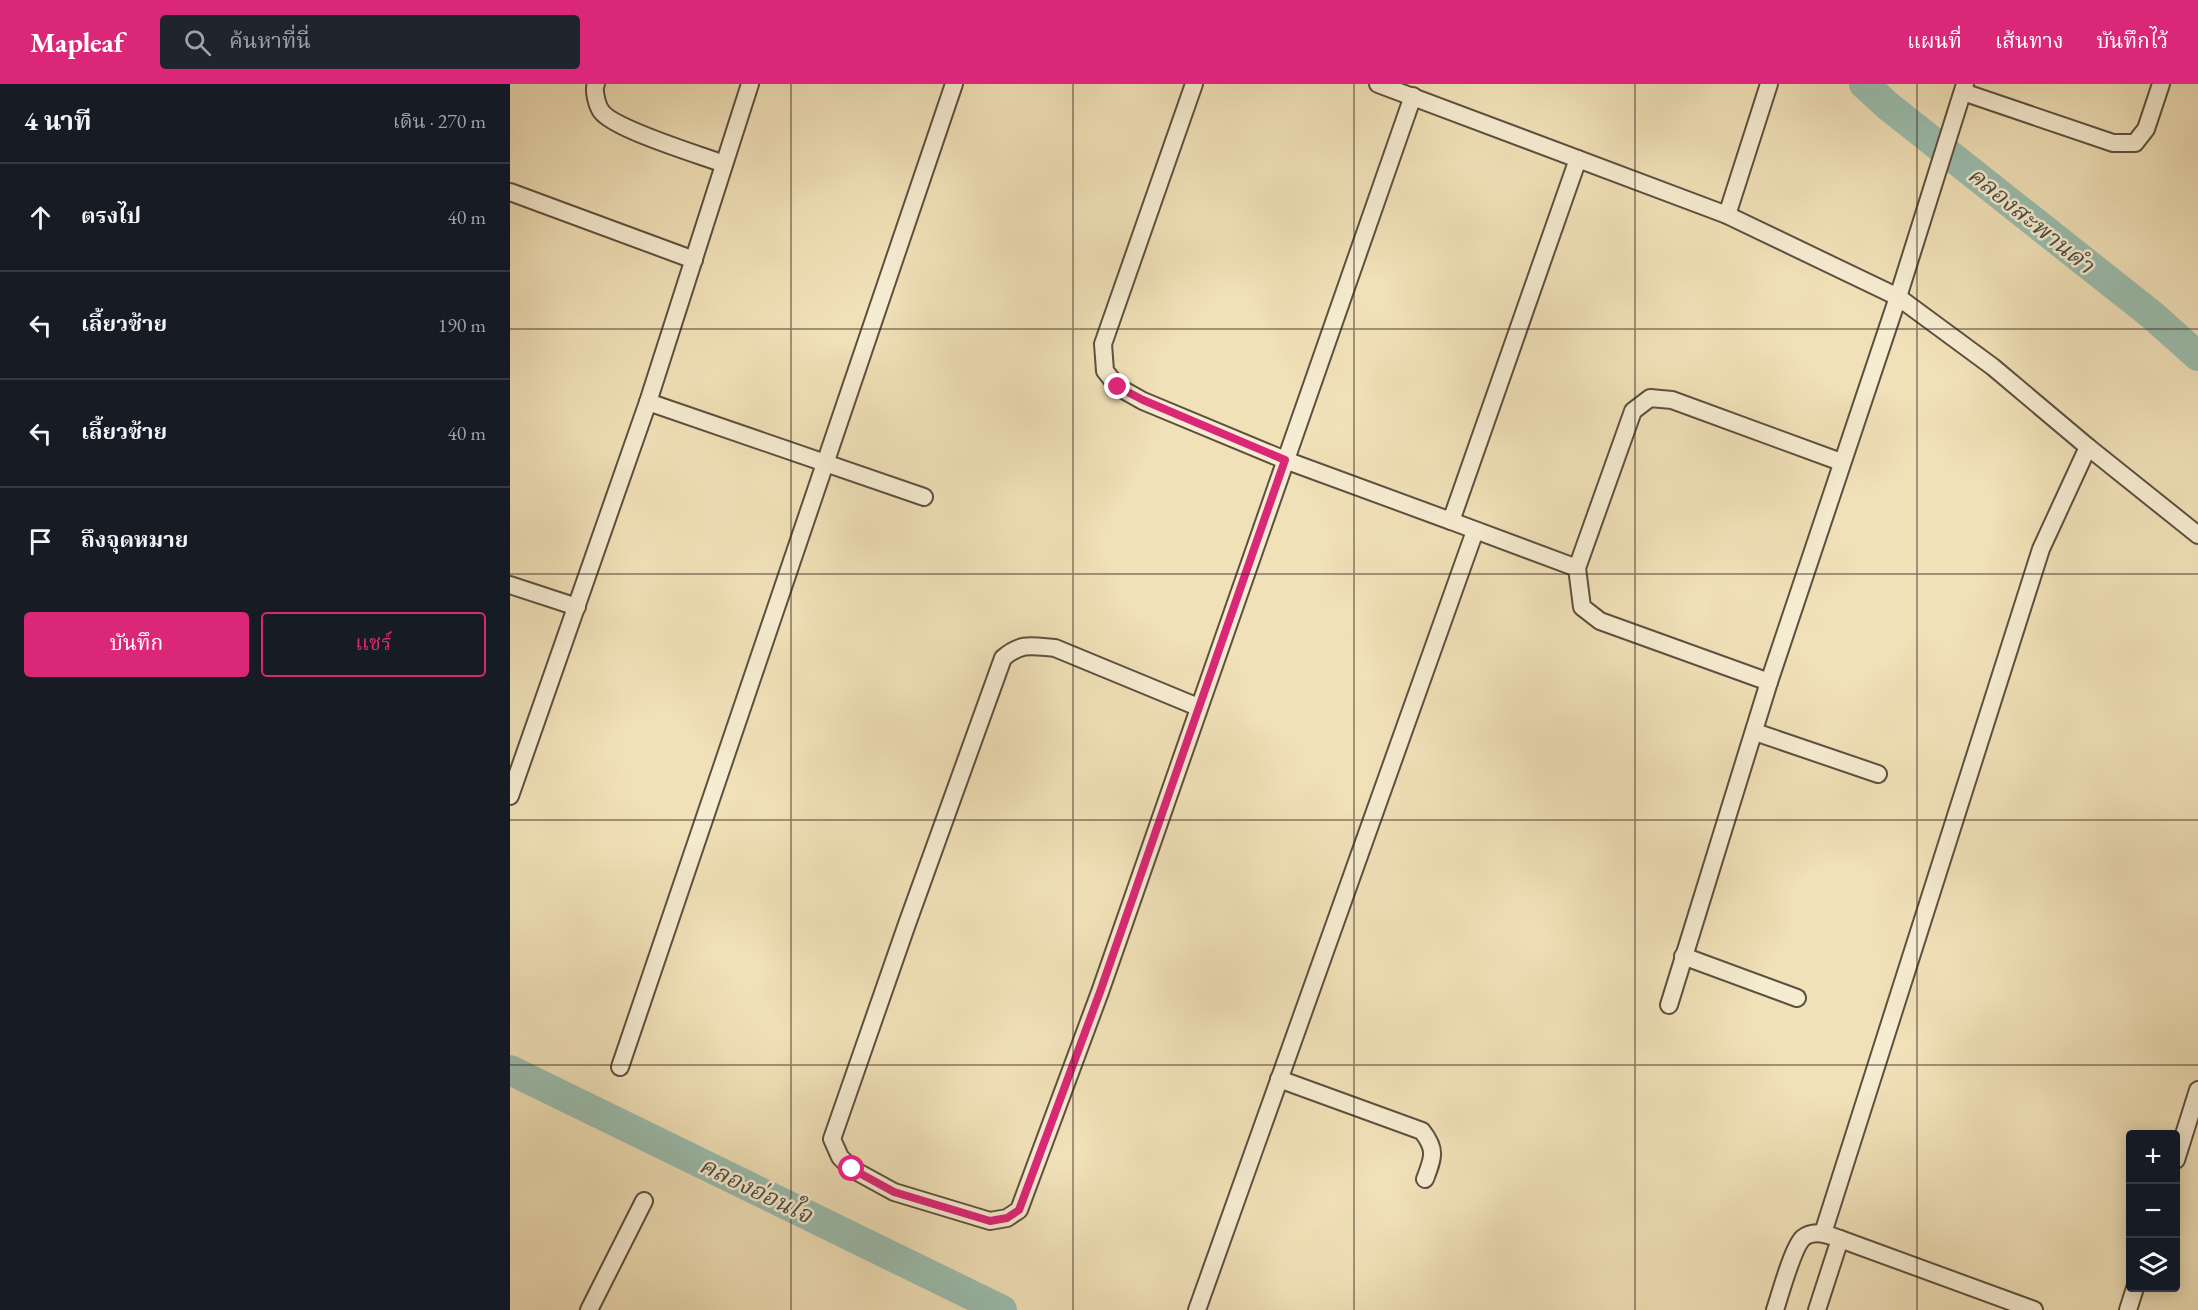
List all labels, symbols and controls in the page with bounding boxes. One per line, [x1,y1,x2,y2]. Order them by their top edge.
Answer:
search box [160,15,580,69]
text: Mapleaf [30,24,124,60]
icon: search [181,26,214,59]
text: ค้นหาที่นี่ [229,26,311,55]
text: แผนที่ [1907,27,1962,54]
text: เส้นทาง [1995,27,2063,54]
text: บันทึกไว้ [2096,27,2168,54]
text: 4 นาที [24,104,91,138]
text: เดิน · 270 m [393,108,486,134]
water label: คลองสะพานดำ [1962,159,2102,281]
icon: ahead [24,201,57,234]
text: ตรงไป [81,201,141,230]
text: 40 m [447,204,486,230]
icon: left [24,309,57,342]
text: เลี้ยวซ้าย [81,309,167,338]
text: 190 m [438,312,486,338]
route end [1104,373,1130,399]
icon: left [24,417,57,450]
text: เลี้ยวซ้าย [81,417,167,446]
text: 40 m [447,420,486,446]
icon: arrive [24,525,57,558]
text: ถึงจุดหมาย [81,525,188,554]
button: บันทึก [24,612,249,677]
button: แชร์ [261,612,486,677]
map controls [2126,1130,2180,1292]
button: + [2126,1130,2180,1184]
water label: คลองอ่อนใจ [695,1148,819,1231]
route start [838,1155,864,1181]
button: − [2126,1184,2180,1238]
button: layers [2126,1238,2180,1292]

